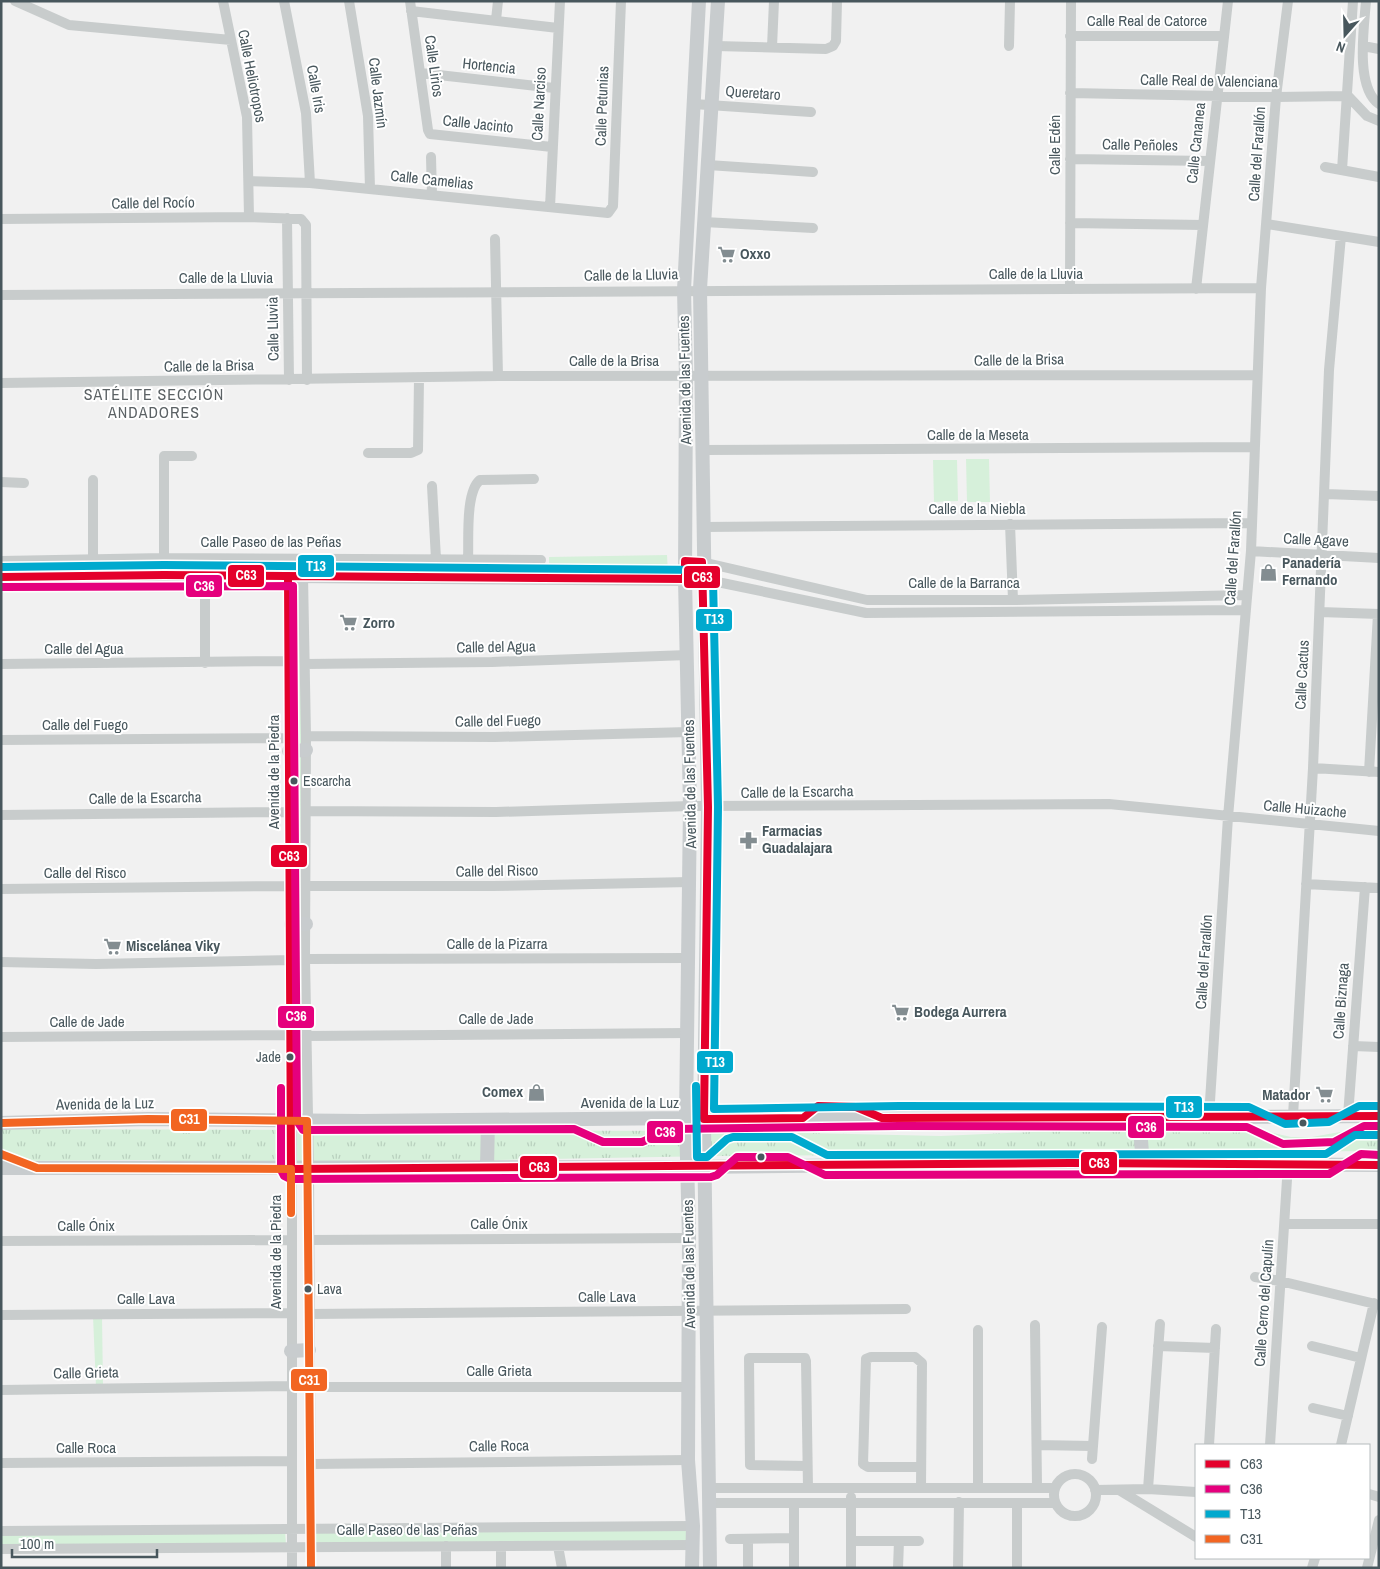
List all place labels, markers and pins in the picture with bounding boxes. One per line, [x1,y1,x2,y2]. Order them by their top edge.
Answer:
place label: Oxxo [740,243,771,264]
supermarket icon: Oxxo [716,244,736,264]
place label: Panadería Fernando [1282,552,1341,590]
shop icon: Panadería Fernando [1258,562,1278,582]
place label: Zorro [363,612,395,633]
supermarket icon: Zorro [339,613,359,633]
place label: Escarcha [303,772,351,790]
marker: Escarcha [289,776,299,786]
place label: Farmacias Guadalajara [762,820,833,858]
pharmacy icon: Farmacias Guadalajara [738,830,758,850]
place label: Miscelánea Viky [126,935,220,956]
supermarket icon: Miscelánea Viky [102,936,122,956]
place label: Bodega Aurrera [914,1001,1007,1022]
supermarket icon: Bodega Aurrera [890,1002,910,1022]
place label: Jade [256,1048,281,1066]
marker: Jade [285,1052,295,1062]
place label: Comex [482,1081,523,1102]
shop icon: Comex [527,1082,547,1102]
place label: Matador [1262,1084,1310,1105]
supermarket icon: Matador [1314,1085,1334,1105]
unlabelled marker [1298,1118,1308,1128]
unlabelled marker [756,1152,766,1162]
place label: Lava [317,1280,343,1298]
marker: Lava [303,1284,313,1294]

